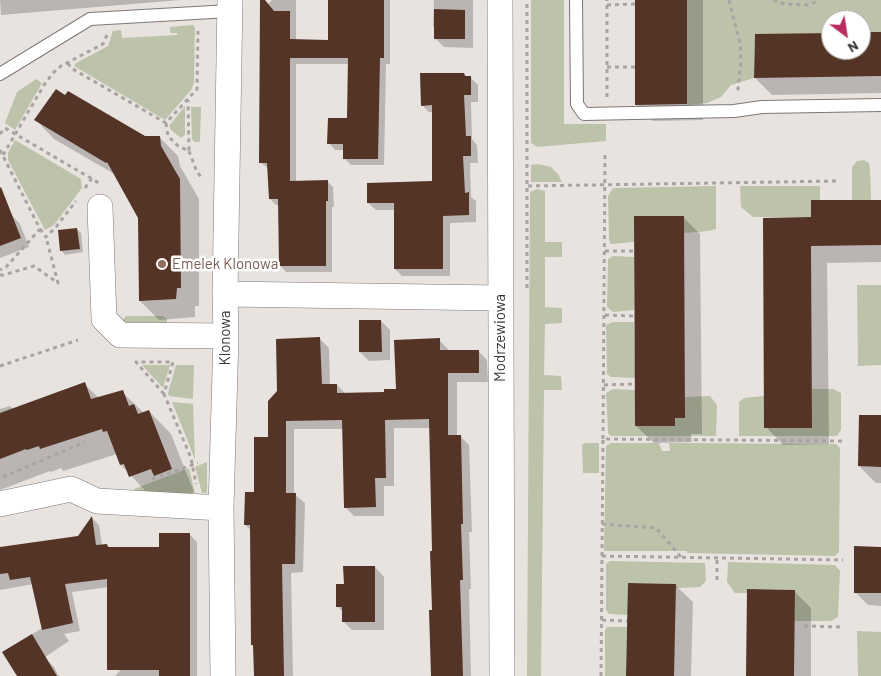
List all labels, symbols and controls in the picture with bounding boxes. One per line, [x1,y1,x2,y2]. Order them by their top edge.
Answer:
north arrow [821,10,871,60]
text: N [845,38,862,57]
place label: Emelek Klonowa [172,255,278,273]
marker: Emelek Klonowa [156,258,168,270]
street label: Modrzewiowa [491,294,509,382]
street label: Klonowa [216,311,234,365]

